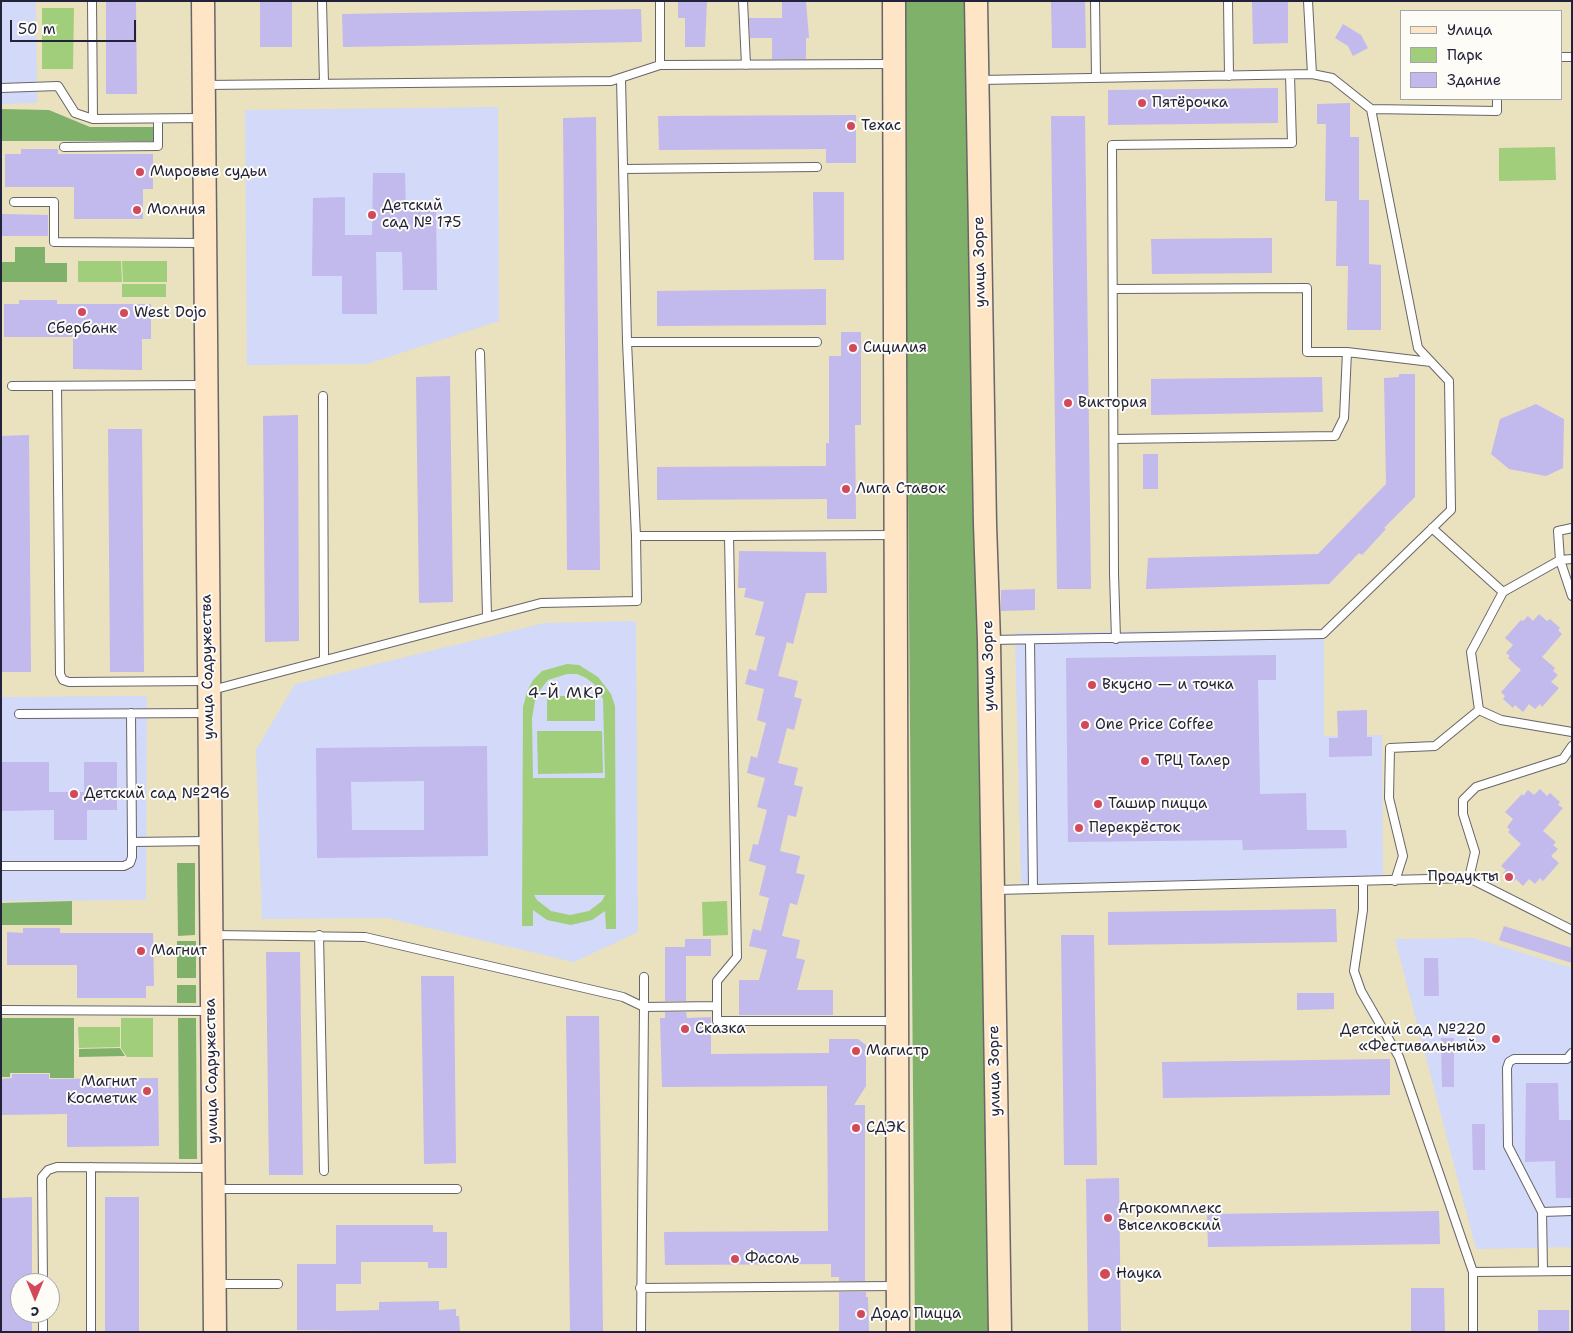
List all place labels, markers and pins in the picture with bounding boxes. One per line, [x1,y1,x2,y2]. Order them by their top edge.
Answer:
place label: Пятёрочка [1152,94,1228,112]
marker: Пятёрочка [1136,97,1148,109]
place label: Техас [861,117,901,135]
marker: Техас [845,120,857,132]
place label: Мировые судьи [150,163,267,181]
marker: Мировые судьи [134,166,146,178]
place label: Детский сад № 175 [382,197,461,232]
place label: Молния [147,201,206,219]
marker: Молния [131,204,143,216]
marker: Детский сад № 175 [366,209,378,221]
place label: West Dojo [134,304,207,322]
marker: Сбербанк [76,306,88,318]
marker: West Dojo [118,307,130,319]
place label: Сбербанк [47,320,117,338]
place label: Сицилия [863,339,927,357]
marker: Сицилия [847,342,859,354]
place label: Виктория [1078,394,1147,412]
marker: Виктория [1062,397,1074,409]
place label: Лига Ставок [856,480,946,498]
marker: Лига Ставок [840,483,852,495]
place label: Вкусно — и точка [1102,676,1234,694]
marker: Вкусно — и точка [1086,679,1098,691]
place label: One Price Coffee [1095,716,1214,734]
marker: One Price Coffee [1079,719,1091,731]
place label: ТРЦ Талер [1155,752,1230,770]
marker: ТРЦ Талер [1139,755,1151,767]
place label: Детский сад №296 [84,785,230,803]
marker: Детский сад №296 [68,788,80,800]
place label: Ташир пицца [1108,795,1207,813]
marker: Ташир пицца [1092,798,1104,810]
place label: Перекрёсток [1089,819,1180,837]
marker: Перекрёсток [1073,822,1085,834]
place label: Продукты [1428,868,1499,886]
marker: Продукты [1503,871,1515,883]
place label: Магнит [151,942,207,960]
marker: Магнит [135,945,147,957]
place label: Сказка [695,1020,746,1038]
place label: Детский сад №220 «Фестивальный» [1340,1021,1486,1056]
marker: Сказка [679,1023,691,1035]
marker: Детский сад №220 «Фестивальный» [1490,1033,1502,1045]
place label: Магистр [866,1042,929,1060]
marker: Магистр [850,1045,862,1057]
place label: Магнит Косметик [67,1073,137,1108]
marker: Магнит Косметик [141,1085,153,1097]
place label: СДЭК [866,1119,906,1137]
marker: СДЭК [850,1122,862,1134]
place label: Агрокомплекс Выселковский [1118,1200,1222,1235]
marker: Агрокомплекс Выселковский [1102,1212,1114,1224]
place label: Фасоль [745,1250,799,1268]
marker: Фасоль [729,1253,741,1265]
place label: Наука [1116,1265,1162,1283]
marker: Наука [1098,1267,1112,1281]
place label: Додо Пицца [871,1305,961,1323]
marker: Додо Пицца [855,1308,867,1320]

